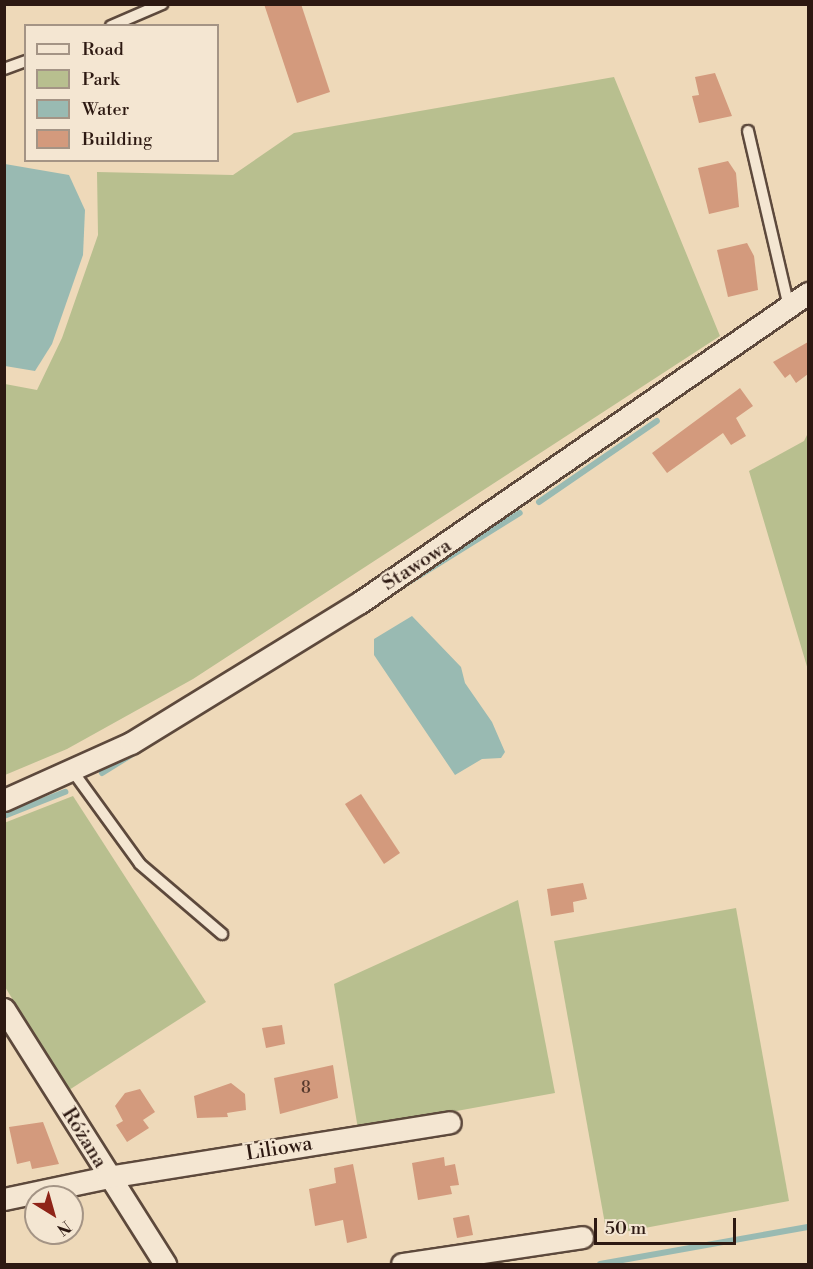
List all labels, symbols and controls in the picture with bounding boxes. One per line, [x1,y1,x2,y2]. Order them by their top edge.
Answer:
legend [24,24,219,162]
text: Road [82,38,124,61]
text: Park [82,68,119,91]
text: Water [82,98,129,121]
text: Building [82,128,152,151]
street label: Stawowa [378,534,456,596]
house number: 8 [301,1078,311,1098]
street label: Różana [56,1103,112,1173]
street label: Liliowa [244,1132,314,1166]
north arrow [24,1185,84,1245]
scale bar [597,1206,740,1244]
text: N [53,1216,75,1240]
text: 50 m [605,1217,646,1240]

